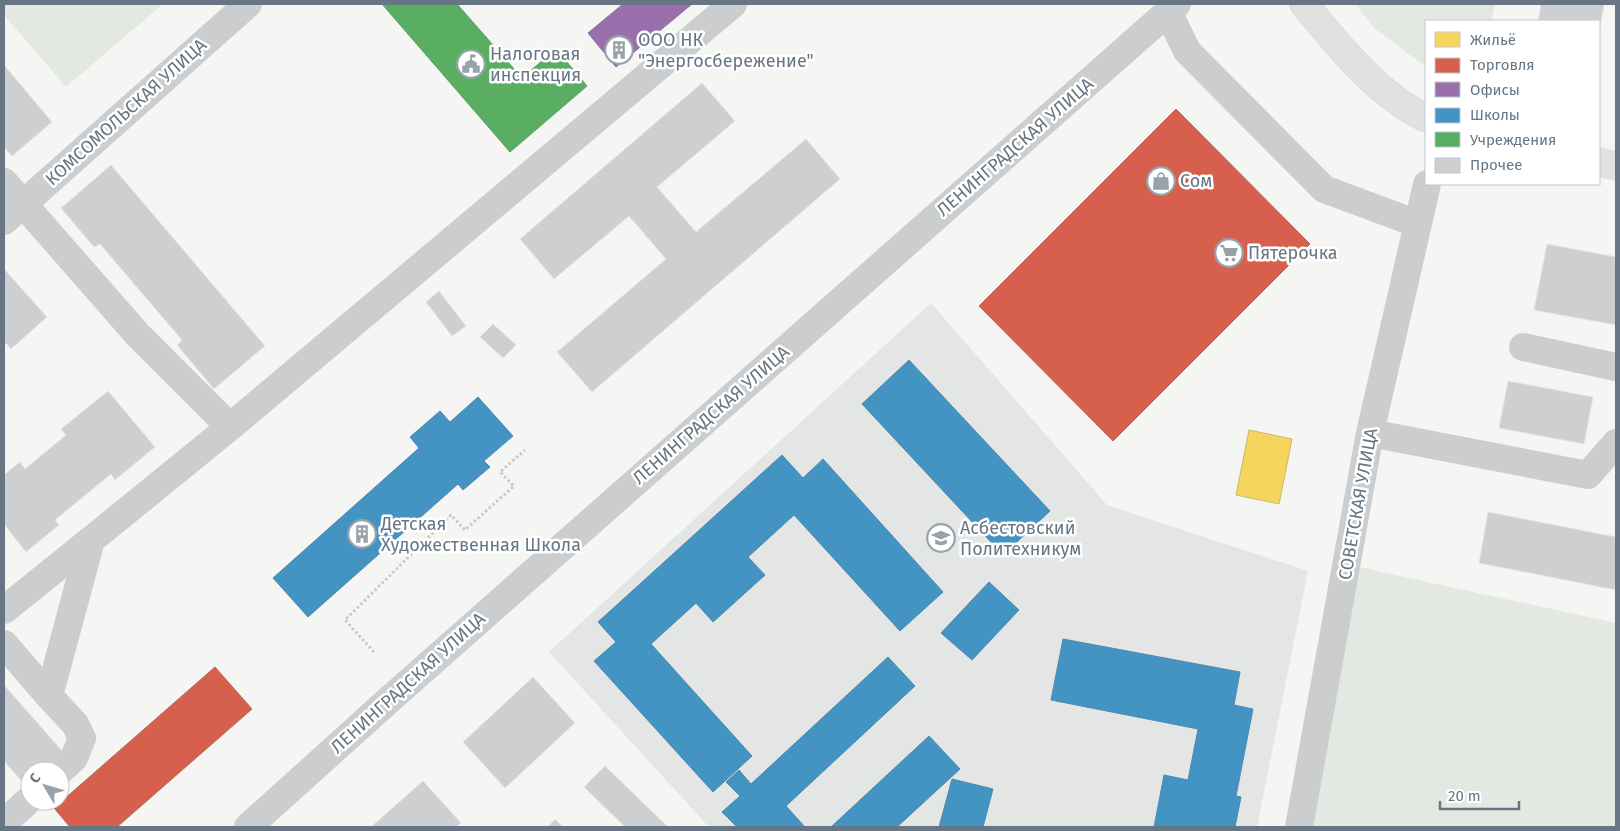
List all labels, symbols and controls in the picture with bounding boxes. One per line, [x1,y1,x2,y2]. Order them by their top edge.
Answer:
legend [1425,20,1600,185]
place label: ООО НК "Энергосбережение" [638,29,814,72]
text: Жильё [1470,31,1516,49]
street label: КОМСОМОЛЬСКАЯ УЛИЦА [41,33,212,190]
building icon: ООО НК "Энергосбережение" [604,35,634,65]
place label: Налоговая инспекция [490,43,581,86]
public building icon: Налоговая инспекция [456,49,486,79]
text: Торговля [1470,56,1535,74]
street label: ЛЕНИНГРАДСКАЯ УЛИЦА [932,72,1098,221]
text: Офисы [1470,81,1520,99]
text: Школы [1470,106,1520,124]
text: Учреждения [1470,131,1556,149]
text: Прочее [1470,156,1522,174]
shop icon: Сом [1146,166,1176,196]
place label: Сом [1180,170,1212,192]
supermarket icon: Пятерочка [1214,238,1244,268]
place label: Пятерочка [1248,242,1338,264]
street label: ЛЕНИНГРАДСКАЯ УЛИЦА [628,340,794,489]
street label: СОВЕТСКАЯ УЛИЦА [1334,426,1382,582]
place label: Детская Художественная Школа [380,513,581,556]
place label: Асбестовский Политехникум [960,517,1081,560]
building icon: Детская Художественная Школа [347,519,377,549]
school or university icon: Асбестовский Политехникум [926,523,956,553]
street label: ЛЕНИНГРАДСКАЯ УЛИЦА [326,607,490,758]
north arrow [20,761,70,811]
text: С [26,770,44,787]
scale bar [1440,778,1519,810]
text: 20 m [1448,787,1481,805]

